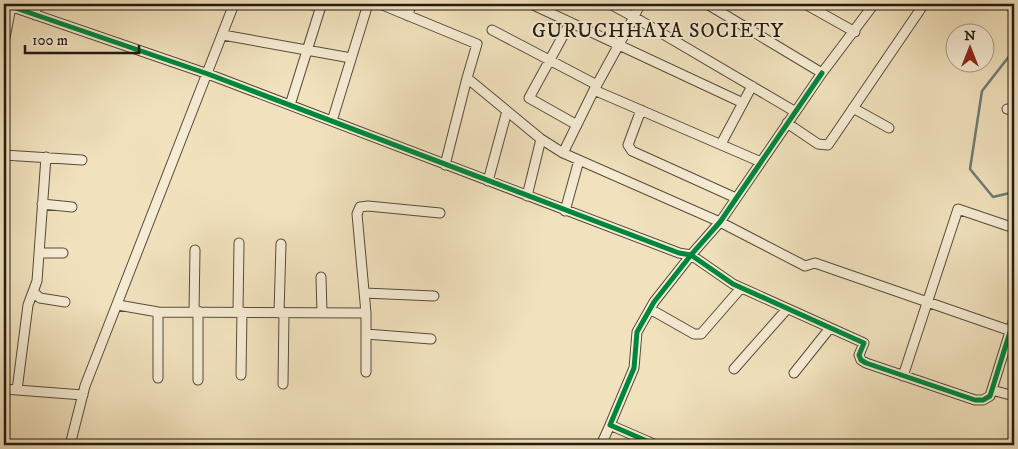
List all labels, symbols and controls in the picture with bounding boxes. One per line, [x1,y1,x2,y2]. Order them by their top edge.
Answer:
district label: GURUCHHAYA SOCIETY [532,19,784,44]
scale bar [25,22,139,54]
north arrow [946,22,996,72]
text: N [964,27,976,45]
text: 100 m [32,31,68,50]

